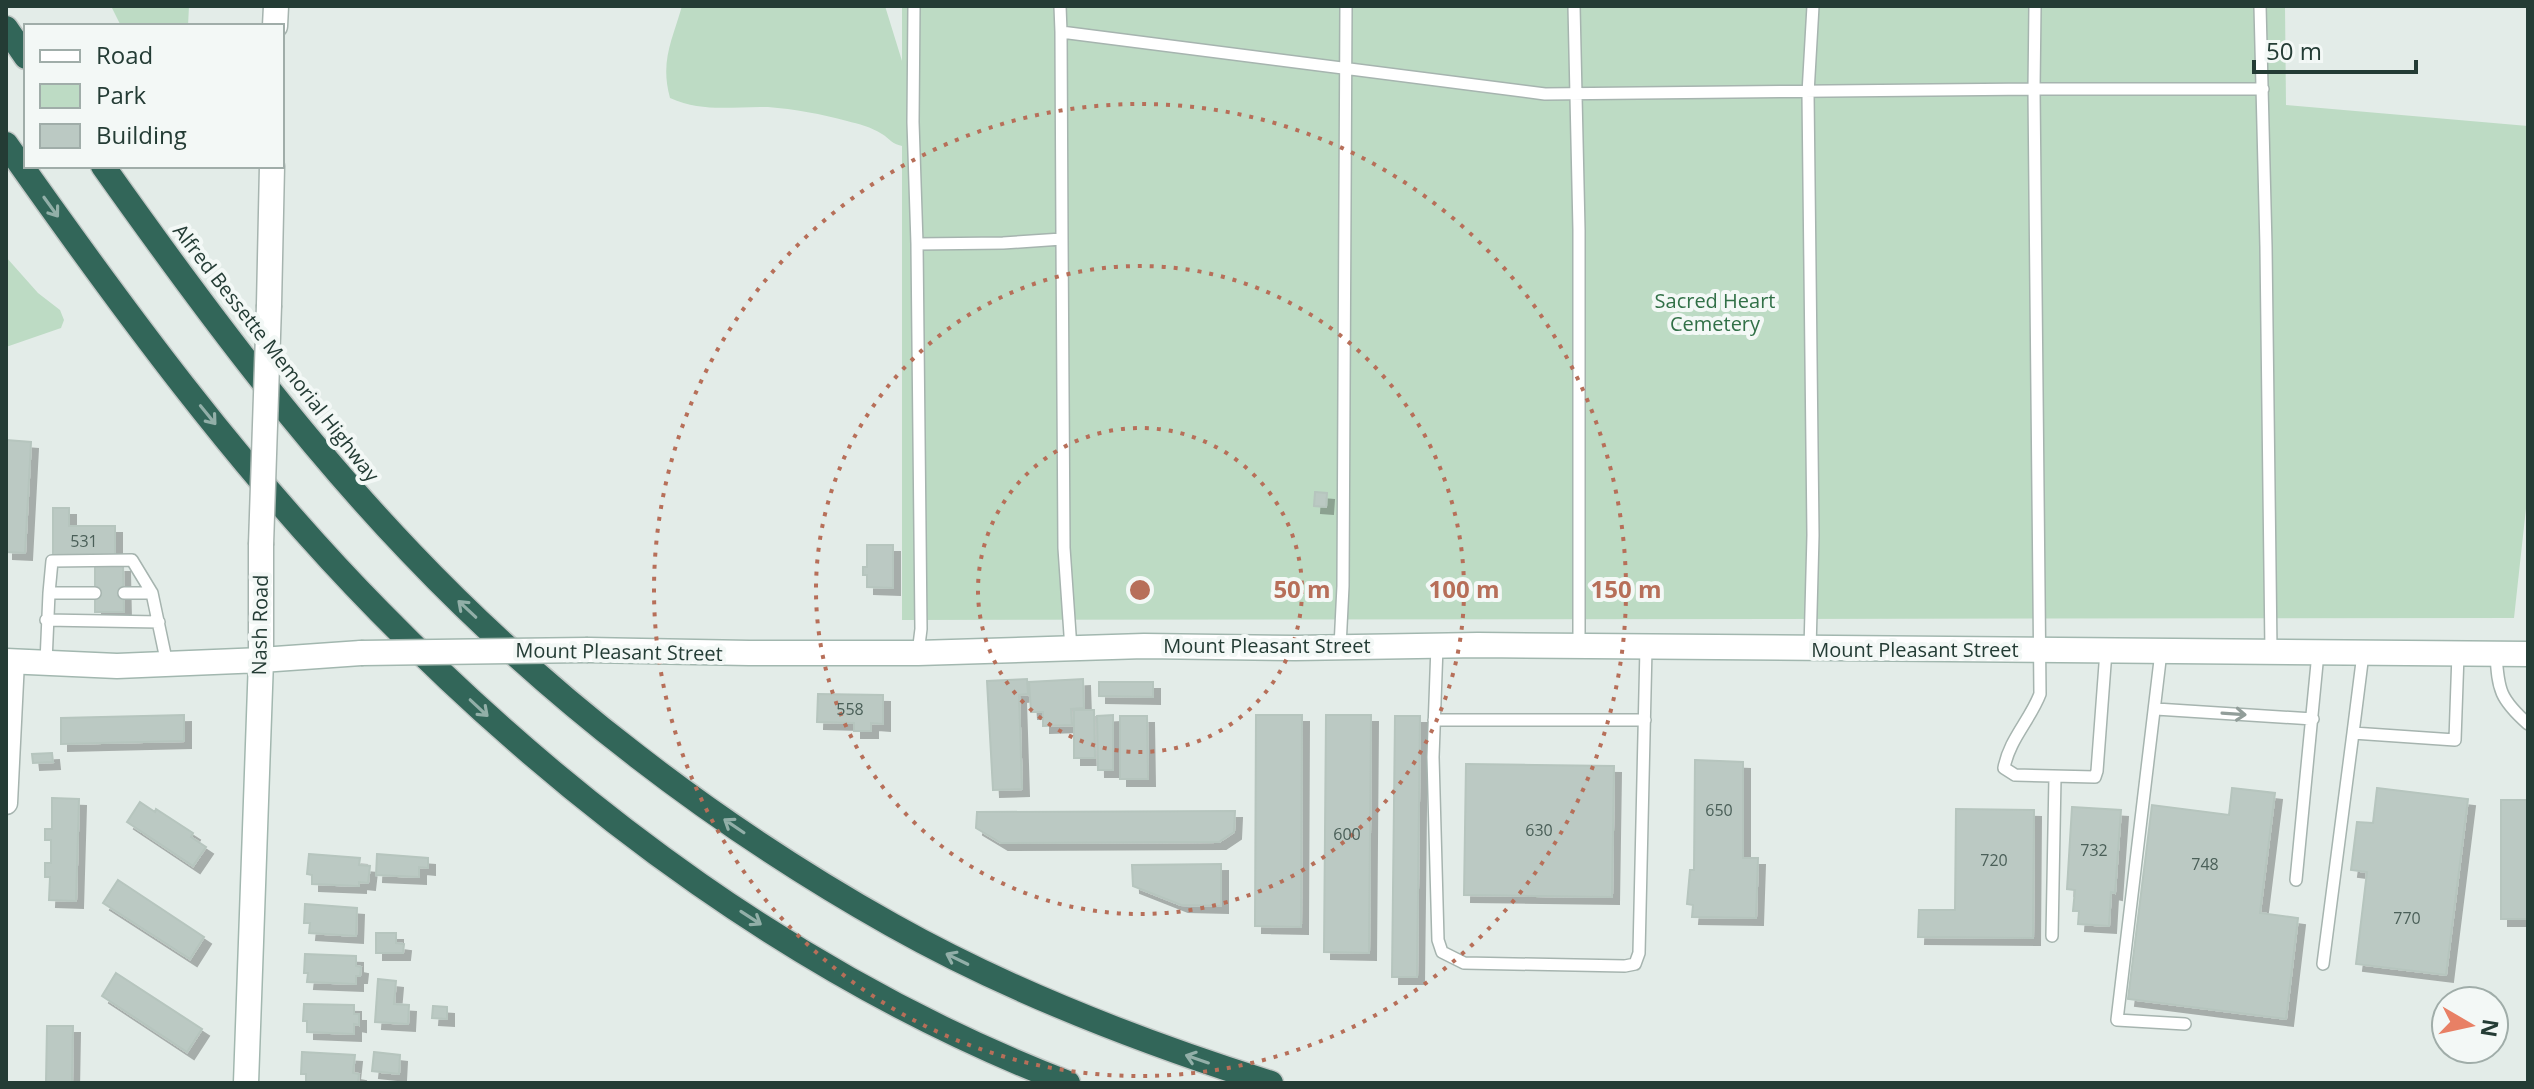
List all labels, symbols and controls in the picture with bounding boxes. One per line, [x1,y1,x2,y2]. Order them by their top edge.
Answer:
legend [24,24,284,168]
scale bar [2254,24,2416,74]
text: 50 m [2266,34,2322,67]
text: Road [96,38,153,71]
text: Park [96,78,147,111]
text: Building [96,118,187,151]
one-way arrow [43,196,59,218]
street label: Alfred Bessette Memorial Highway [167,218,386,488]
park label: Sacred Heart Cemetery [1655,287,1775,337]
one-way arrow [199,404,217,425]
house number: 531 [70,530,98,552]
text: 50 m [1273,572,1331,605]
text: 100 m [1429,572,1499,605]
text: 150 m [1591,572,1661,605]
street label: Nash Road [245,574,274,676]
centre of rings [1126,576,1154,604]
one-way arrow [458,601,478,619]
street label: Mount Pleasant Street [1163,632,1371,659]
street label: Mount Pleasant Street [515,636,723,667]
street label: Mount Pleasant Street [1811,636,2019,663]
one-way arrow [469,698,489,716]
house number: 558 [836,698,864,720]
one-way arrow [2220,707,2247,722]
house number: 650 [1705,799,1733,821]
one-way arrow [724,818,746,834]
house number: 630 [1525,819,1553,841]
house number: 600 [1333,823,1361,845]
house number: 732 [2080,839,2108,861]
house number: 720 [1980,849,2008,871]
house number: 748 [2191,853,2219,875]
house number: 770 [2393,907,2421,929]
one-way arrow [739,911,762,927]
one-way arrow [946,951,970,966]
north arrow [2430,985,2510,1065]
text: N [2475,1017,2507,1039]
one-way arrow [1185,1050,1210,1065]

